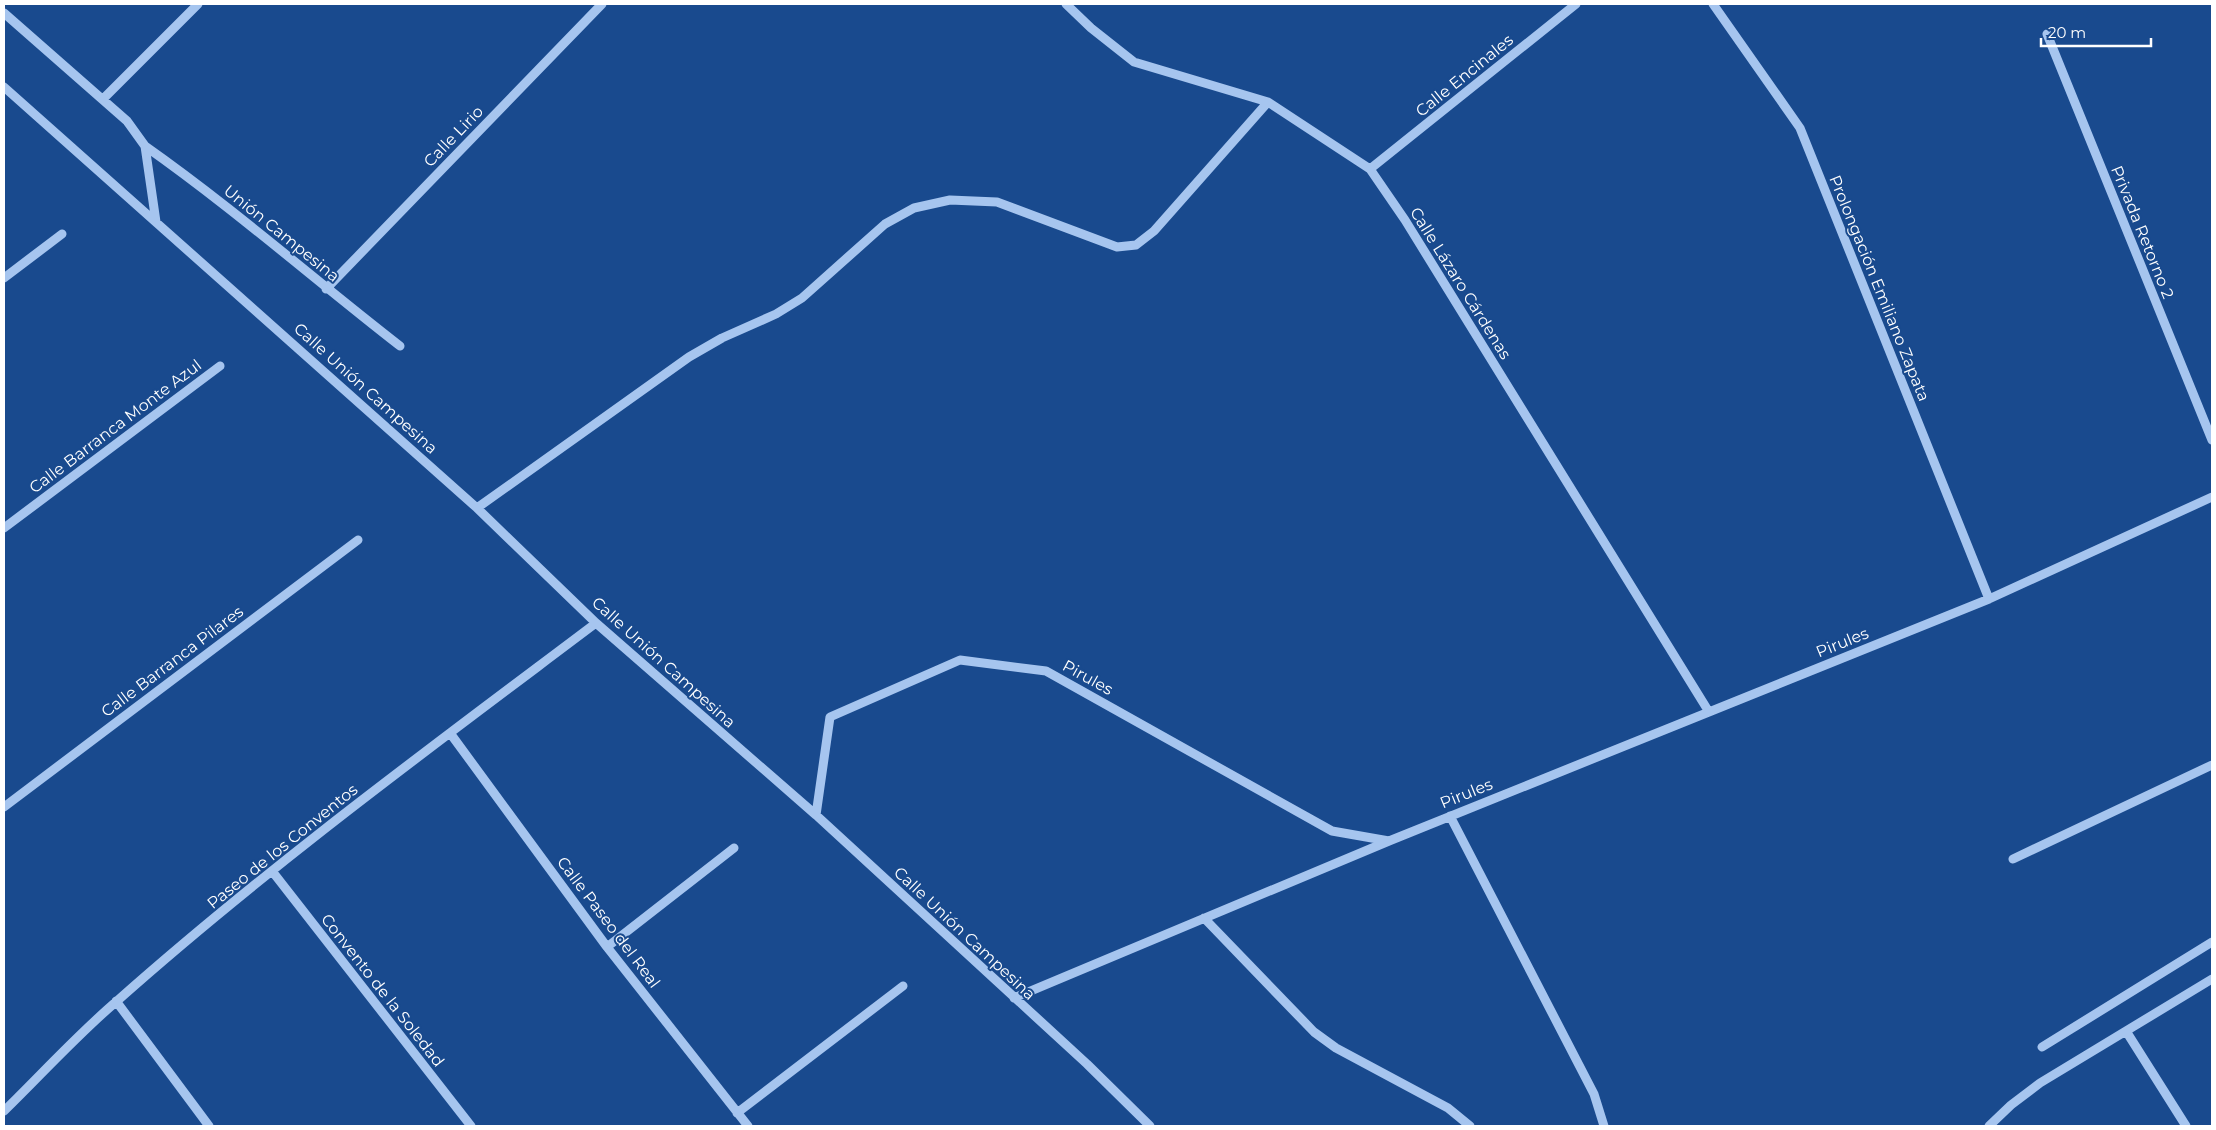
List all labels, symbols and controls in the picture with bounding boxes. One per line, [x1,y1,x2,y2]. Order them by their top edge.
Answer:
scale bar [2041,15,2151,47]
text: 20 m [2048,23,2086,42]
street label: Calle Encinales [1412,30,1517,120]
street label: Calle Lirio [420,102,487,171]
street label: Privada Retorno 2 [2107,163,2178,302]
street label: Prolongación Emiliano Zapata [1825,172,1934,404]
street label: Unión Campesina [220,181,343,286]
street label: Calle Lázaro Cárdenas [1406,204,1515,363]
street label: Calle Unión Campesina [290,319,441,458]
street label: Calle Barranca Monte Azul [26,355,205,497]
street label: Calle Unión Campesina [588,593,739,732]
street label: Calle Barranca Pilares [98,602,247,721]
street label: Pirules [1813,623,1871,662]
street label: Pirules [1059,656,1116,699]
street label: Pirules [1437,774,1495,813]
street label: Paseo de los Conventos [203,780,362,913]
street label: Calle Paseo del Real [553,853,664,992]
street label: Calle Unión Campesina [890,863,1039,1004]
street label: Convento de la Soledad [317,910,448,1070]

